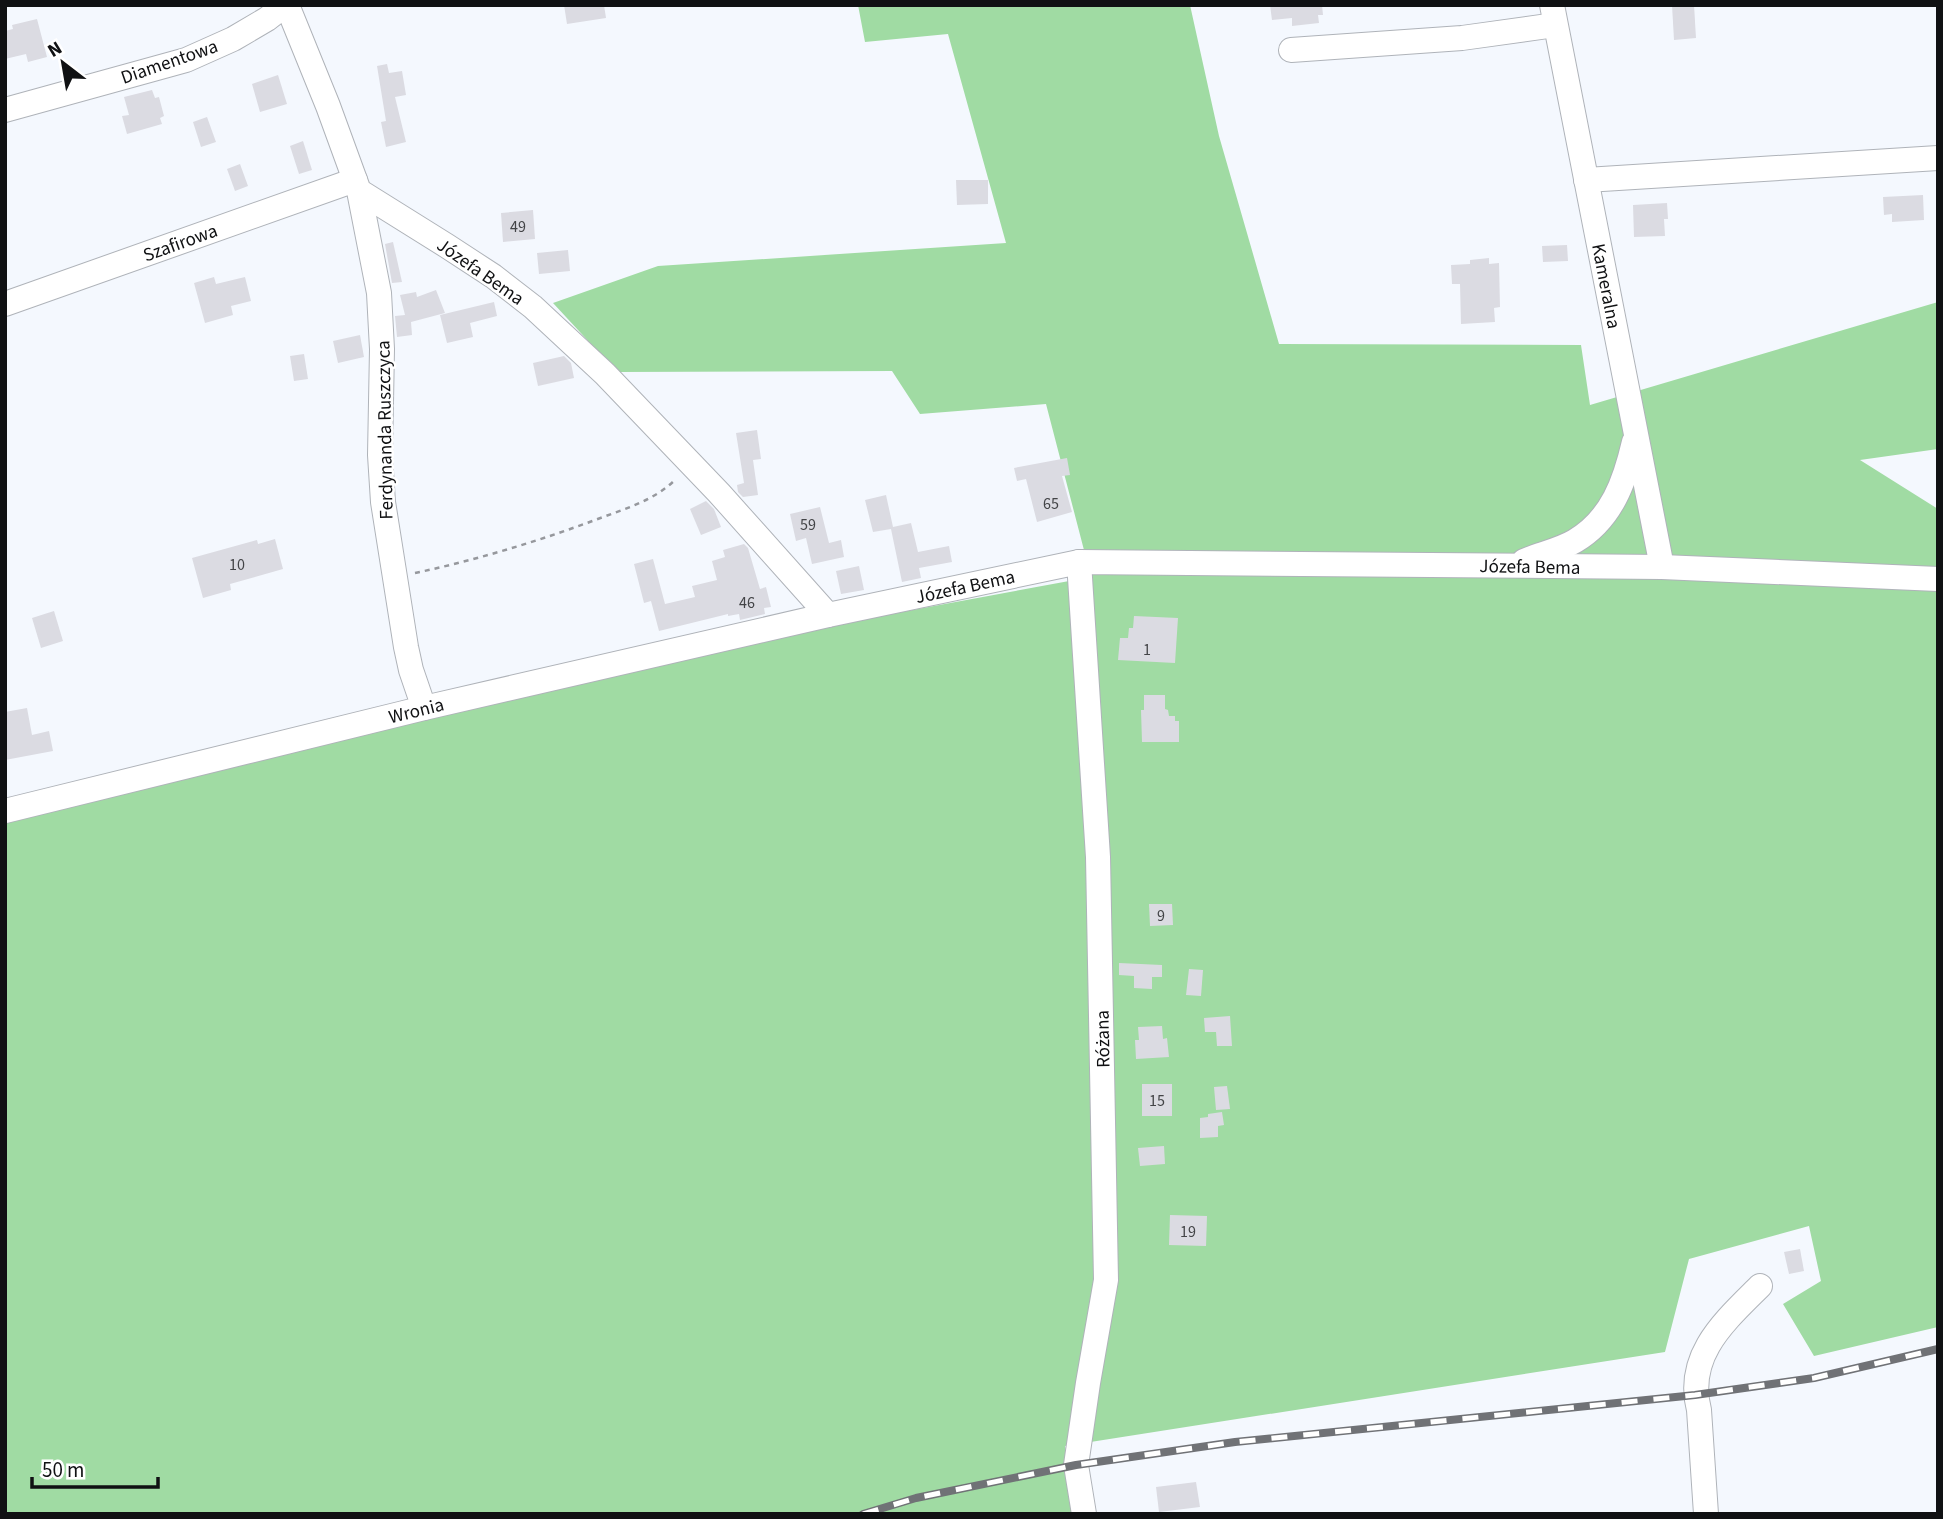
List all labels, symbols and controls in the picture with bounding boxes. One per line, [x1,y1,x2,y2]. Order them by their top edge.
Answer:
north arrow [28,28,98,98]
street label: Diamentowa [117,33,222,92]
text: N [43,35,67,65]
house number: 49 [510,216,526,238]
street label: Szafirowa [140,218,221,269]
street label: Józefa Bema [431,232,529,312]
street label: Kameralna [1584,241,1627,331]
street label: Ferdynanda Ruszczyca [370,340,401,520]
house number: 65 [1043,493,1059,515]
house number: 59 [800,514,816,536]
street label: Józefa Bema [1479,553,1581,582]
house number: 10 [229,554,245,576]
street label: Józefa Bema [913,564,1018,611]
house number: 46 [739,592,755,614]
house number: 1 [1143,639,1151,661]
street label: Wronia [386,692,447,731]
house number: 9 [1157,905,1165,927]
street label: Różana [1089,1010,1118,1068]
house number: 15 [1149,1090,1165,1112]
house number: 19 [1180,1221,1196,1243]
scale bar [32,1446,158,1490]
text: 50 m [42,1455,84,1485]

